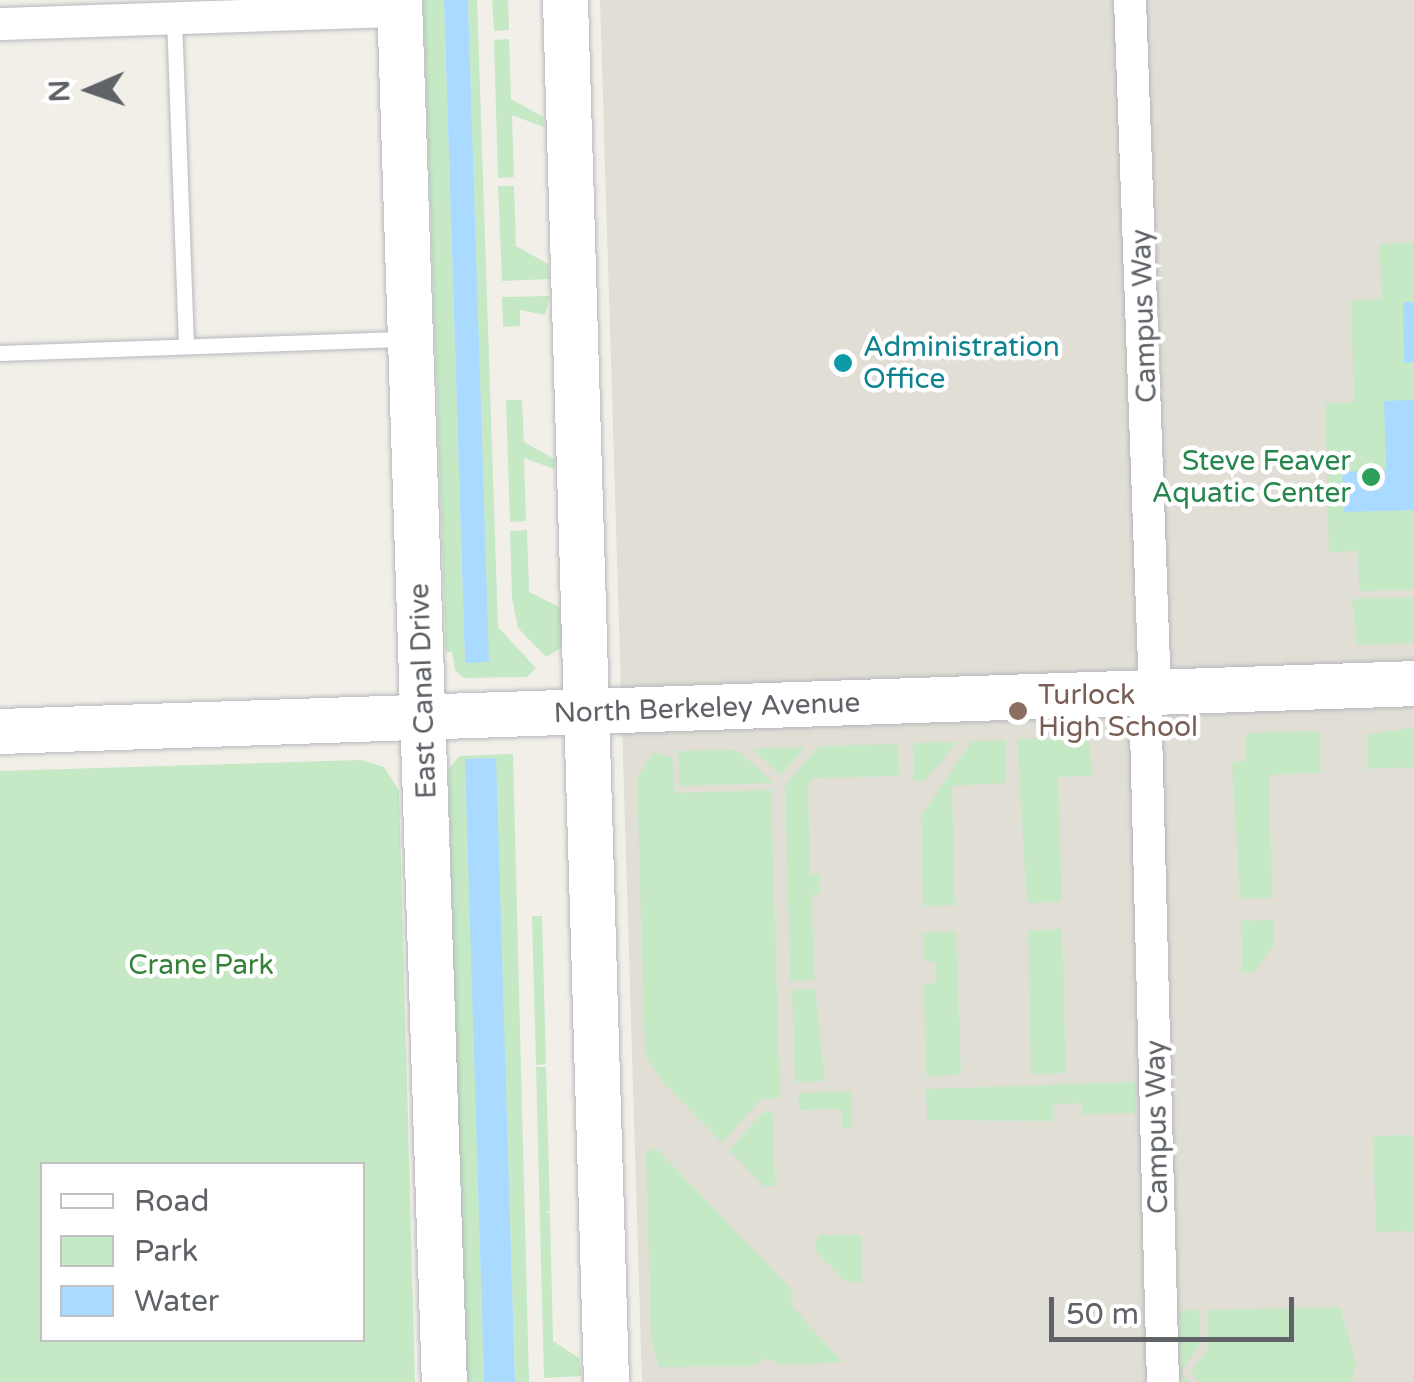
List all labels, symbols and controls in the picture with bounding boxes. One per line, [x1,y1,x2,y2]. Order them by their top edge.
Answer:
north arrow [40,40,140,140]
text: N [43,79,77,103]
street label: Campus Way [1124,228,1164,404]
place label: Administration Office [863,330,1060,396]
marker: Administration Office [832,352,854,374]
place label: Steve Feaver Aquatic Center [1152,444,1351,510]
marker: Steve Feaver Aquatic Center [1360,466,1382,488]
street label: East Canal Drive [402,583,444,799]
place label: Turlock High School [1038,678,1198,744]
street label: North Berkeley Avenue [553,686,861,730]
marker: Turlock High School [1007,700,1029,722]
park label: Crane Park [128,948,274,982]
street label: Campus Way [1139,1040,1175,1214]
legend [40,1162,365,1342]
text: Road [134,1183,209,1220]
text: Park [134,1233,198,1270]
scale bar [1054,1277,1299,1339]
text: Water [134,1283,219,1320]
text: 50 m [1066,1296,1139,1333]

